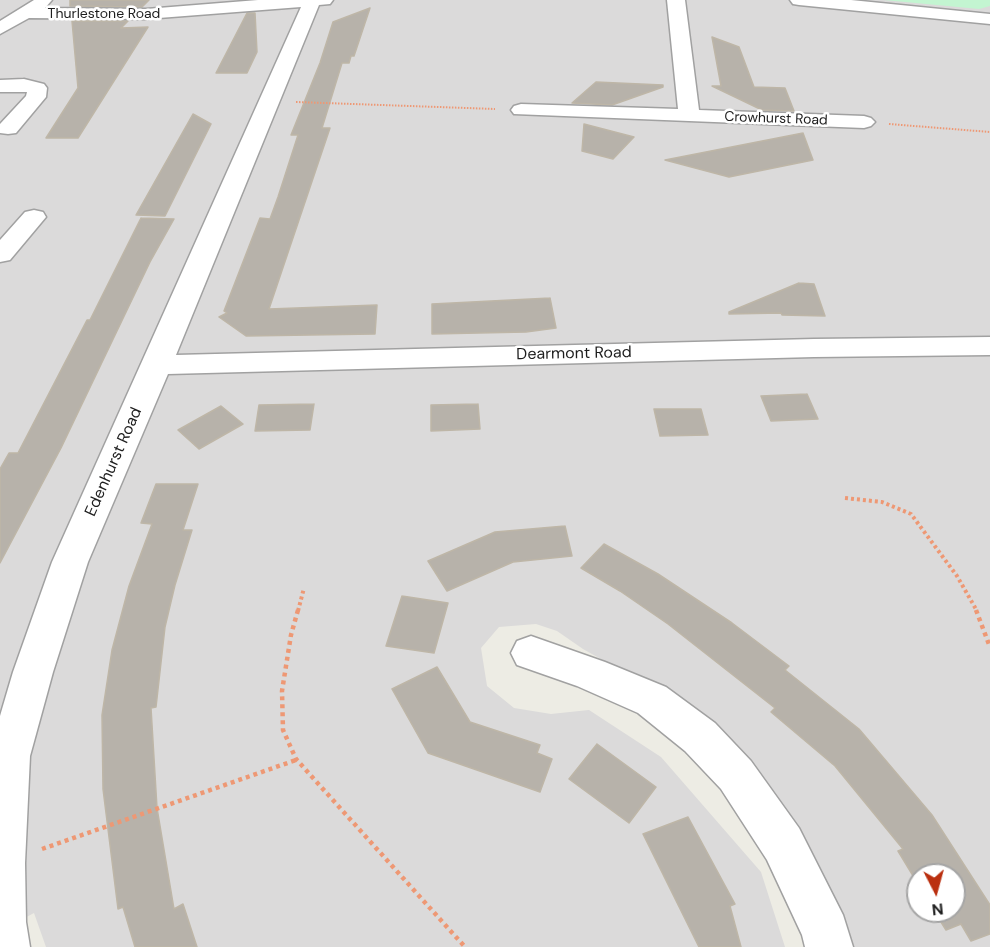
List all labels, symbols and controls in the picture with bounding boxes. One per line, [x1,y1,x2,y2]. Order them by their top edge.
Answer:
street label: Thurlestone Road [48,6,160,22]
street label: Crowhurst Road [724,109,828,129]
street label: Dearmont Road [516,343,632,365]
street label: Edenhurst Road [81,405,147,519]
north arrow [906,863,966,923]
text: N [931,898,945,920]

